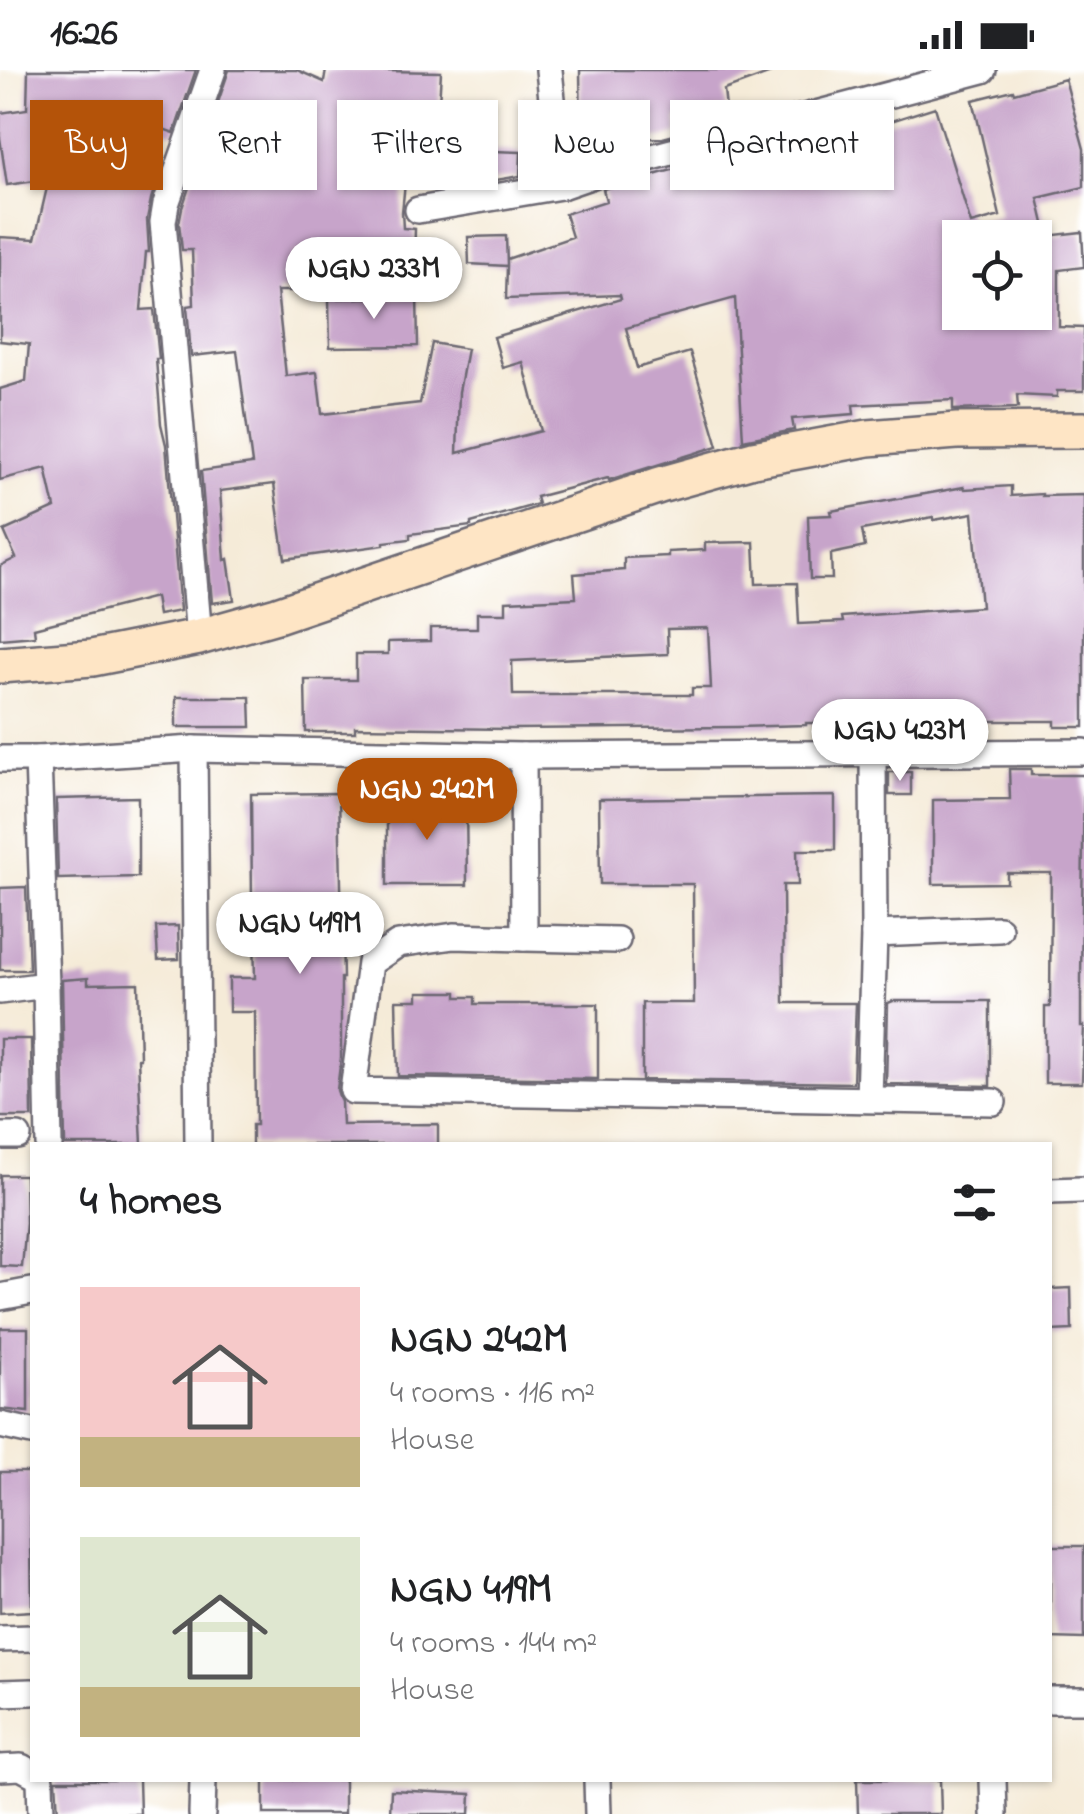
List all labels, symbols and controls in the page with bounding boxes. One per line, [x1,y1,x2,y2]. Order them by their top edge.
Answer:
text: 16:26 [50,7,118,63]
chip: Buy [30,100,163,190]
chip: Rent [183,100,317,190]
chip: Filters [337,100,498,190]
chip: New [518,100,650,190]
chip: Apartment [670,100,894,190]
map controls [942,220,1052,330]
button: locate [942,220,1052,330]
pin: NGN 233M [271,237,477,322]
text: NGN 233M [307,246,441,293]
pin: NGN 423M [797,699,1003,784]
text: NGN 423M [834,708,967,755]
pin: NGN 242M [324,758,530,843]
text: NGN 242M [359,767,495,814]
pin: NGN 419M [197,892,403,977]
text: NGN 419M [238,901,362,948]
text: 4 homes [80,1172,222,1233]
icon: filters [947,1175,1002,1230]
text: NGN 242M [390,1310,568,1371]
icon: home [160,1327,280,1447]
text: 4 rooms · 116 m² [390,1371,595,1418]
text: House [390,1418,474,1465]
text: NGN 419M [390,1560,552,1621]
icon: home [160,1577,280,1697]
text: 4 rooms · 144 m² [390,1621,597,1668]
text: House [390,1668,474,1715]

